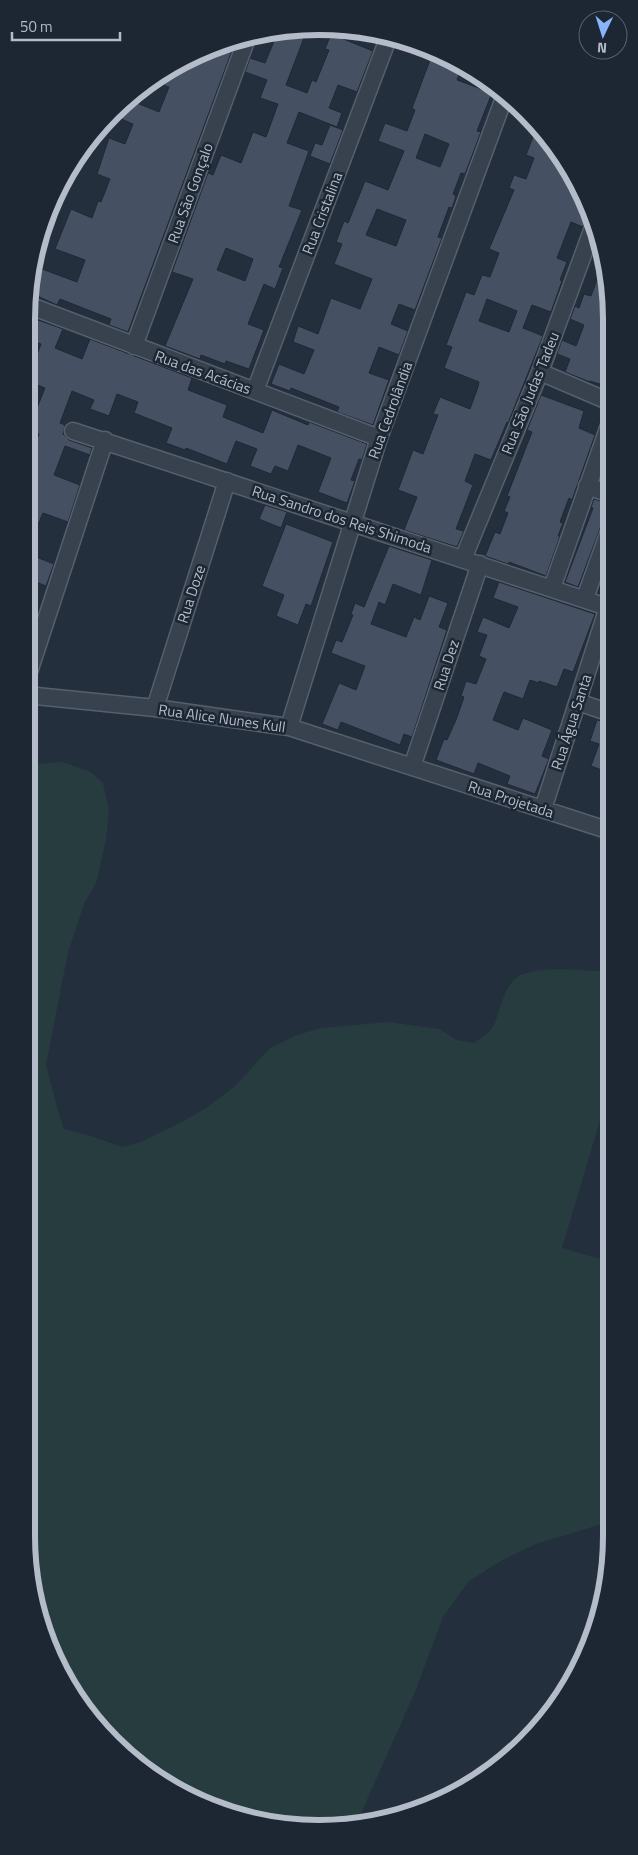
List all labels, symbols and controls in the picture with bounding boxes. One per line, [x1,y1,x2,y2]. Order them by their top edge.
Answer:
scale bar [12,10,120,42]
north arrow [578,10,628,60]
text: 50 m [20,15,53,38]
text: N [596,38,608,59]
street label: Rua São Gonçalo [161,139,219,247]
street label: Rua Cristalina [296,168,348,258]
street label: Rua São Judas Tadeu [495,328,565,458]
street label: Rua das Acácias [152,344,254,400]
street label: Rua Cedrolândia [362,358,418,462]
street label: Rua Sandro dos Reis Shimoda [249,479,435,559]
street label: Rua Doze [171,562,211,626]
street label: Rua Dez [427,637,465,693]
street label: Rua Água Santa [545,671,597,773]
street label: Rua Alice Nunes Kull [157,698,287,738]
street label: Rua Projetada [465,774,557,824]

